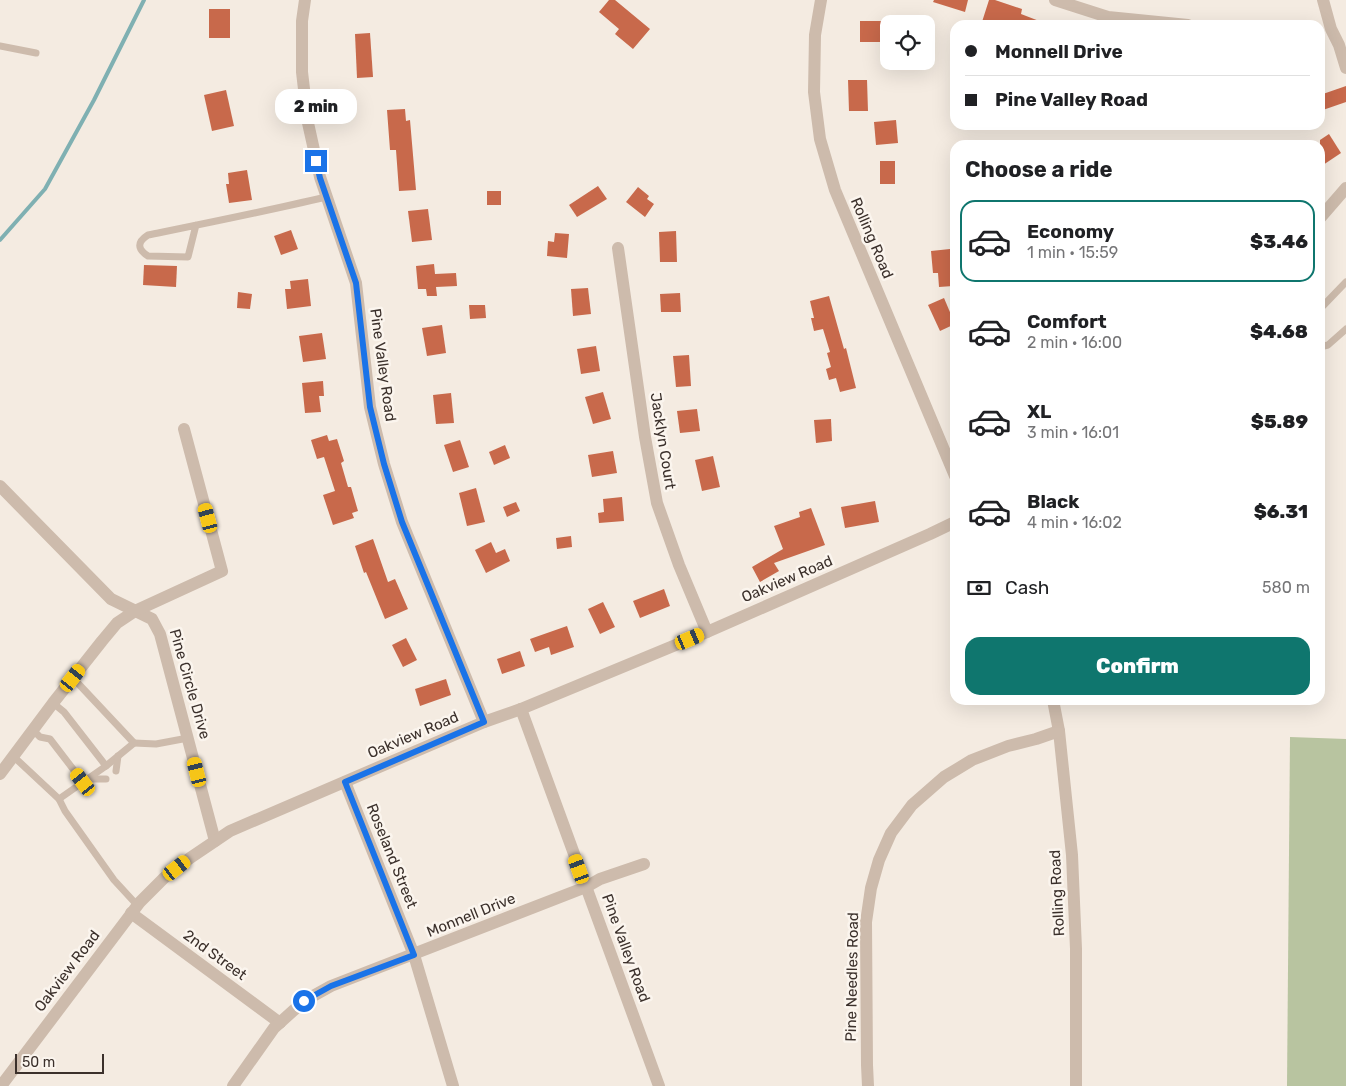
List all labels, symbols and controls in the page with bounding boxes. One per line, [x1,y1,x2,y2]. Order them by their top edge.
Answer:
map controls [880,15,935,70]
button: locate [880,15,935,70]
text: Monnell Drive [995,40,1123,63]
text: Pine Valley Road [995,88,1148,111]
callout: 2 min [275,89,357,124]
text: 2 min [294,97,338,116]
route end [305,150,327,172]
text: Choose a ride [965,156,1112,183]
street label: Rolling Road [847,195,897,281]
icon: car [967,219,1012,264]
text: Economy [1027,220,1114,243]
text: $3.46 [1250,230,1308,253]
text: 1 min · 15:59 [1027,243,1118,262]
street label: Pine Valley Road [366,307,400,423]
icon: car [967,309,1012,354]
text: Comfort [1027,310,1107,333]
text: $4.68 [1250,320,1308,343]
text: 2 min · 16:00 [1027,333,1122,352]
street label: Jacklyn Court [646,391,680,491]
icon: car [967,399,1012,444]
text: XL [1027,400,1051,423]
text: $5.89 [1251,410,1308,433]
text: 3 min · 16:01 [1027,423,1119,442]
icon: car [967,489,1012,534]
text: Black [1027,490,1079,513]
text: $6.31 [1254,500,1308,523]
car [196,502,219,534]
text: 4 min · 16:02 [1027,513,1122,532]
street label: Oakview Road [739,552,835,606]
icon: cash [965,574,993,602]
text: Cash [1005,576,1049,599]
text: 580 m [1262,578,1310,597]
car [673,626,706,652]
street label: Pine Circle Drive [166,627,214,741]
button: Confirm [965,637,1310,695]
car [57,662,88,694]
street label: Oakview Road [365,708,461,762]
car [186,756,207,788]
car [67,766,98,798]
street label: Roseland Street [363,801,421,911]
street label: Rolling Road [1046,849,1068,937]
car [566,852,591,886]
car [160,853,193,883]
street label: Monnell Drive [424,889,518,941]
street label: Pine Valley Road [598,891,654,1005]
street label: Pine Needles Road [842,912,862,1042]
street label: 2nd Street [180,926,250,984]
street label: Oakview Road [31,927,103,1015]
route start [293,990,315,1012]
scale bar [15,1051,104,1074]
text: 50 m [22,1054,55,1071]

